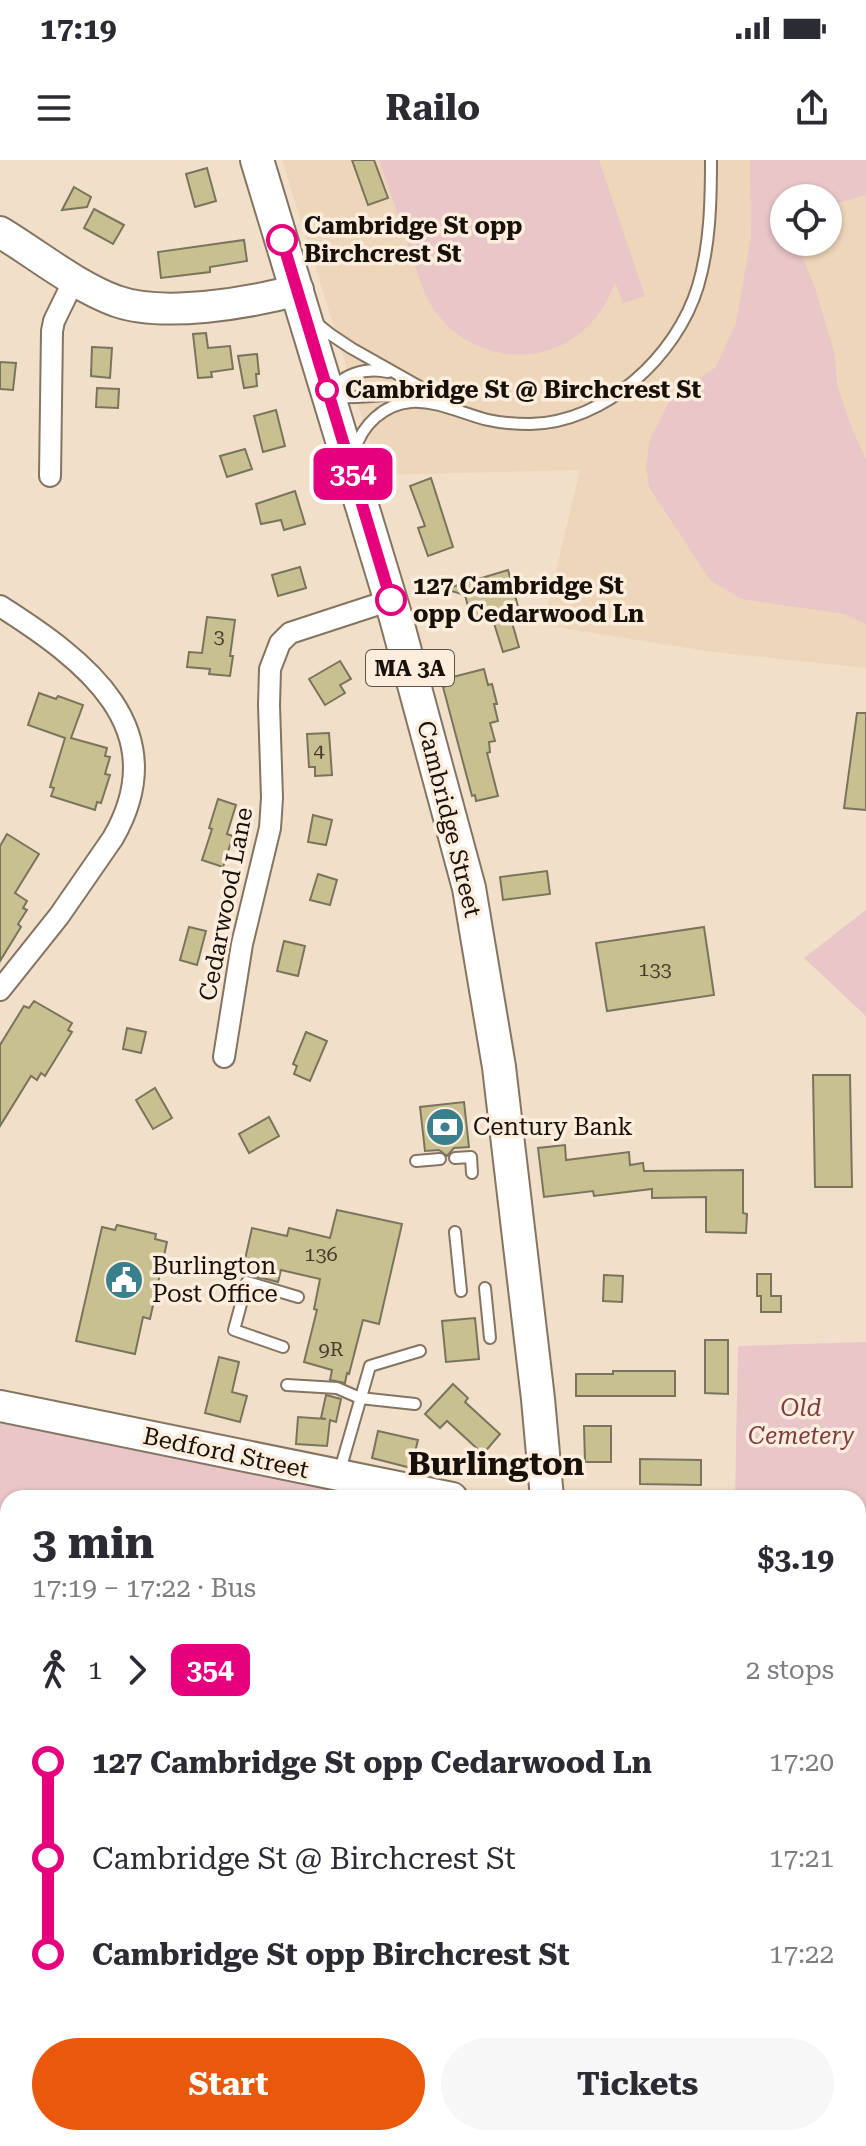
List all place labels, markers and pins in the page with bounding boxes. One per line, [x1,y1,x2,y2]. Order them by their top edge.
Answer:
place label: Cambridge St opp Birchcrest St [304,212,522,268]
marker: Cambridge St opp Birchcrest St [267,225,297,255]
place label: Cambridge St @ Birchcrest St [345,376,702,404]
marker: Cambridge St @ Birchcrest St [316,379,338,401]
place label: 127 Cambridge St opp Cedarwood Ln [413,572,644,628]
marker: 127 Cambridge St opp Cedarwood Ln [376,585,406,615]
bank icon: Century Bank [424,1106,466,1148]
place label: Century Bank [473,1113,633,1141]
place label: Burlington Post Office [152,1252,278,1308]
public building icon: Burlington Post Office [103,1259,145,1301]

